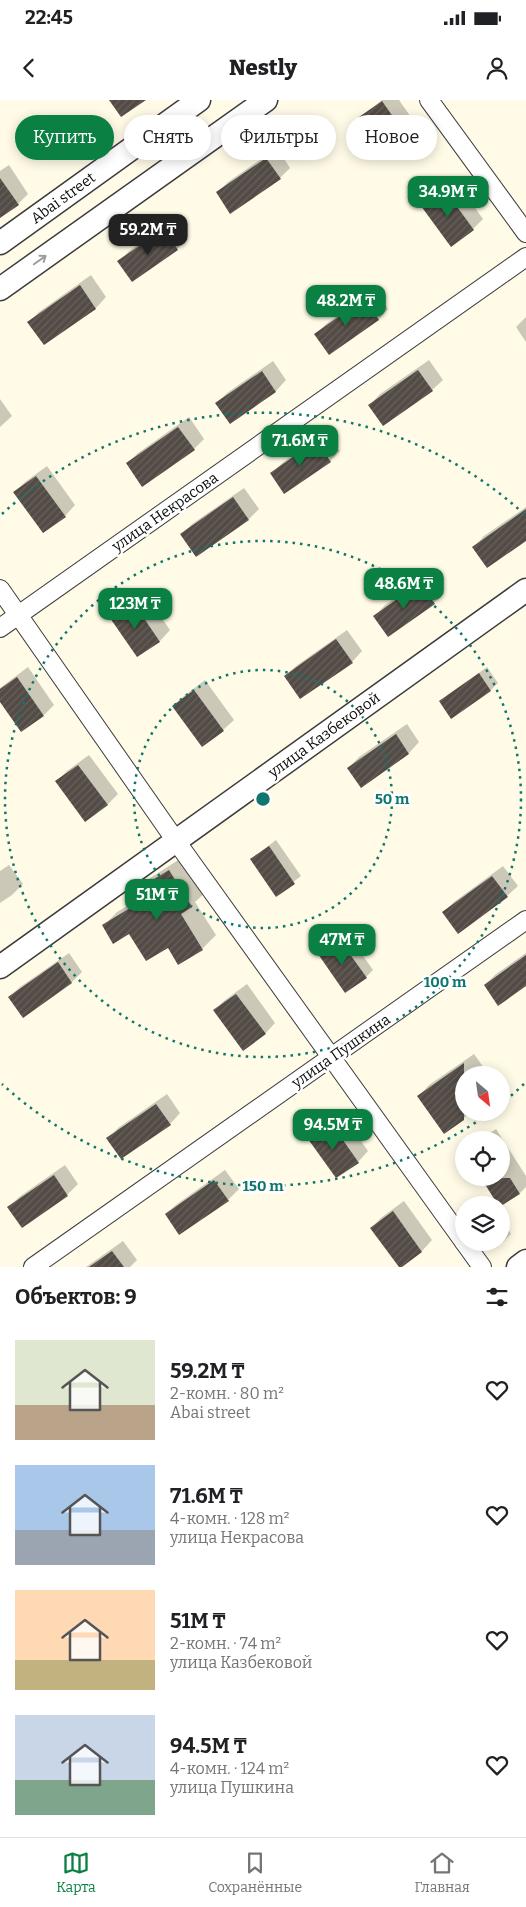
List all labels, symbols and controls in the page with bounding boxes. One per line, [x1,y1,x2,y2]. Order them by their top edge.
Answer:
text: 22:45 [25,6,73,29]
icon: back [15,54,43,82]
text: Nestly [229,54,297,81]
icon: person [483,54,511,82]
chip: Купить [15,115,114,160]
chip: Снять [124,115,211,160]
chip: Фильтры [221,115,336,160]
chip: Новое [346,115,437,160]
street label: Abai street [27,168,99,227]
pin: 34.9M ₸ [402,176,494,218]
text: 34.9M ₸ [419,182,477,201]
pin: 59.2M ₸ [102,214,194,256]
text: 59.2M ₸ [120,220,176,239]
one-way arrow [33,255,46,266]
pin: 48.2M ₸ [300,284,392,327]
text: 48.2M ₸ [317,291,375,310]
pin: 71.6M ₸ [254,424,346,467]
text: 71.6M ₸ [272,431,328,450]
street label: улица Некрасова [108,469,222,556]
pin: 48.6M ₸ [358,568,450,610]
text: 48.6M ₸ [375,574,433,593]
pin: 123M ₸ [94,588,176,630]
text: 123M ₸ [109,594,161,613]
street label: улица Казбековой [264,688,383,782]
centre of rings [254,790,272,808]
text: 50 m [375,790,410,808]
pin: 51M ₸ [122,878,192,921]
text: 51M ₸ [136,885,178,904]
pin: 47M ₸ [307,924,377,966]
text: 47M ₸ [320,930,364,949]
text: 100 m [424,973,467,991]
street label: улица Пушкина [287,1010,394,1092]
north arrow [455,1066,510,1121]
map controls [455,1066,510,1251]
pin: 94.5M ₸ [287,1108,379,1151]
text: 94.5M ₸ [304,1115,362,1134]
button: locate [455,1131,510,1186]
text: 150 m [242,1177,284,1195]
button: layers [455,1196,510,1251]
icon: filters [483,1283,511,1311]
text: Объектов: 9 [15,1284,137,1310]
text: 59.2M ₸ [170,1358,245,1384]
icon: home [55,1360,115,1420]
icon: heart [483,1376,511,1404]
text: 2-комн. · 80 m² [170,1384,284,1403]
text: Abai street [170,1403,251,1422]
text: 71.6M ₸ [170,1483,243,1509]
icon: home [55,1485,115,1545]
icon: heart [483,1501,511,1529]
text: 4-комн. · 128 m² [170,1509,289,1528]
text: улица Некрасова [170,1528,304,1547]
text: 51M ₸ [170,1608,225,1634]
icon: home [55,1610,115,1670]
icon: heart [483,1626,511,1654]
text: 2-комн. · 74 m² [170,1634,281,1653]
text: улица Казбековой [170,1653,312,1672]
text: 94.5M ₸ [170,1733,247,1759]
icon: home [55,1735,115,1795]
icon: heart [483,1751,511,1779]
text: 4-комн. · 124 m² [170,1759,289,1778]
text: улица Пушкина [170,1778,294,1797]
tab: Карта [56,1849,96,1896]
tab: Сохранённые [208,1849,302,1896]
tab: Главная [415,1849,470,1896]

